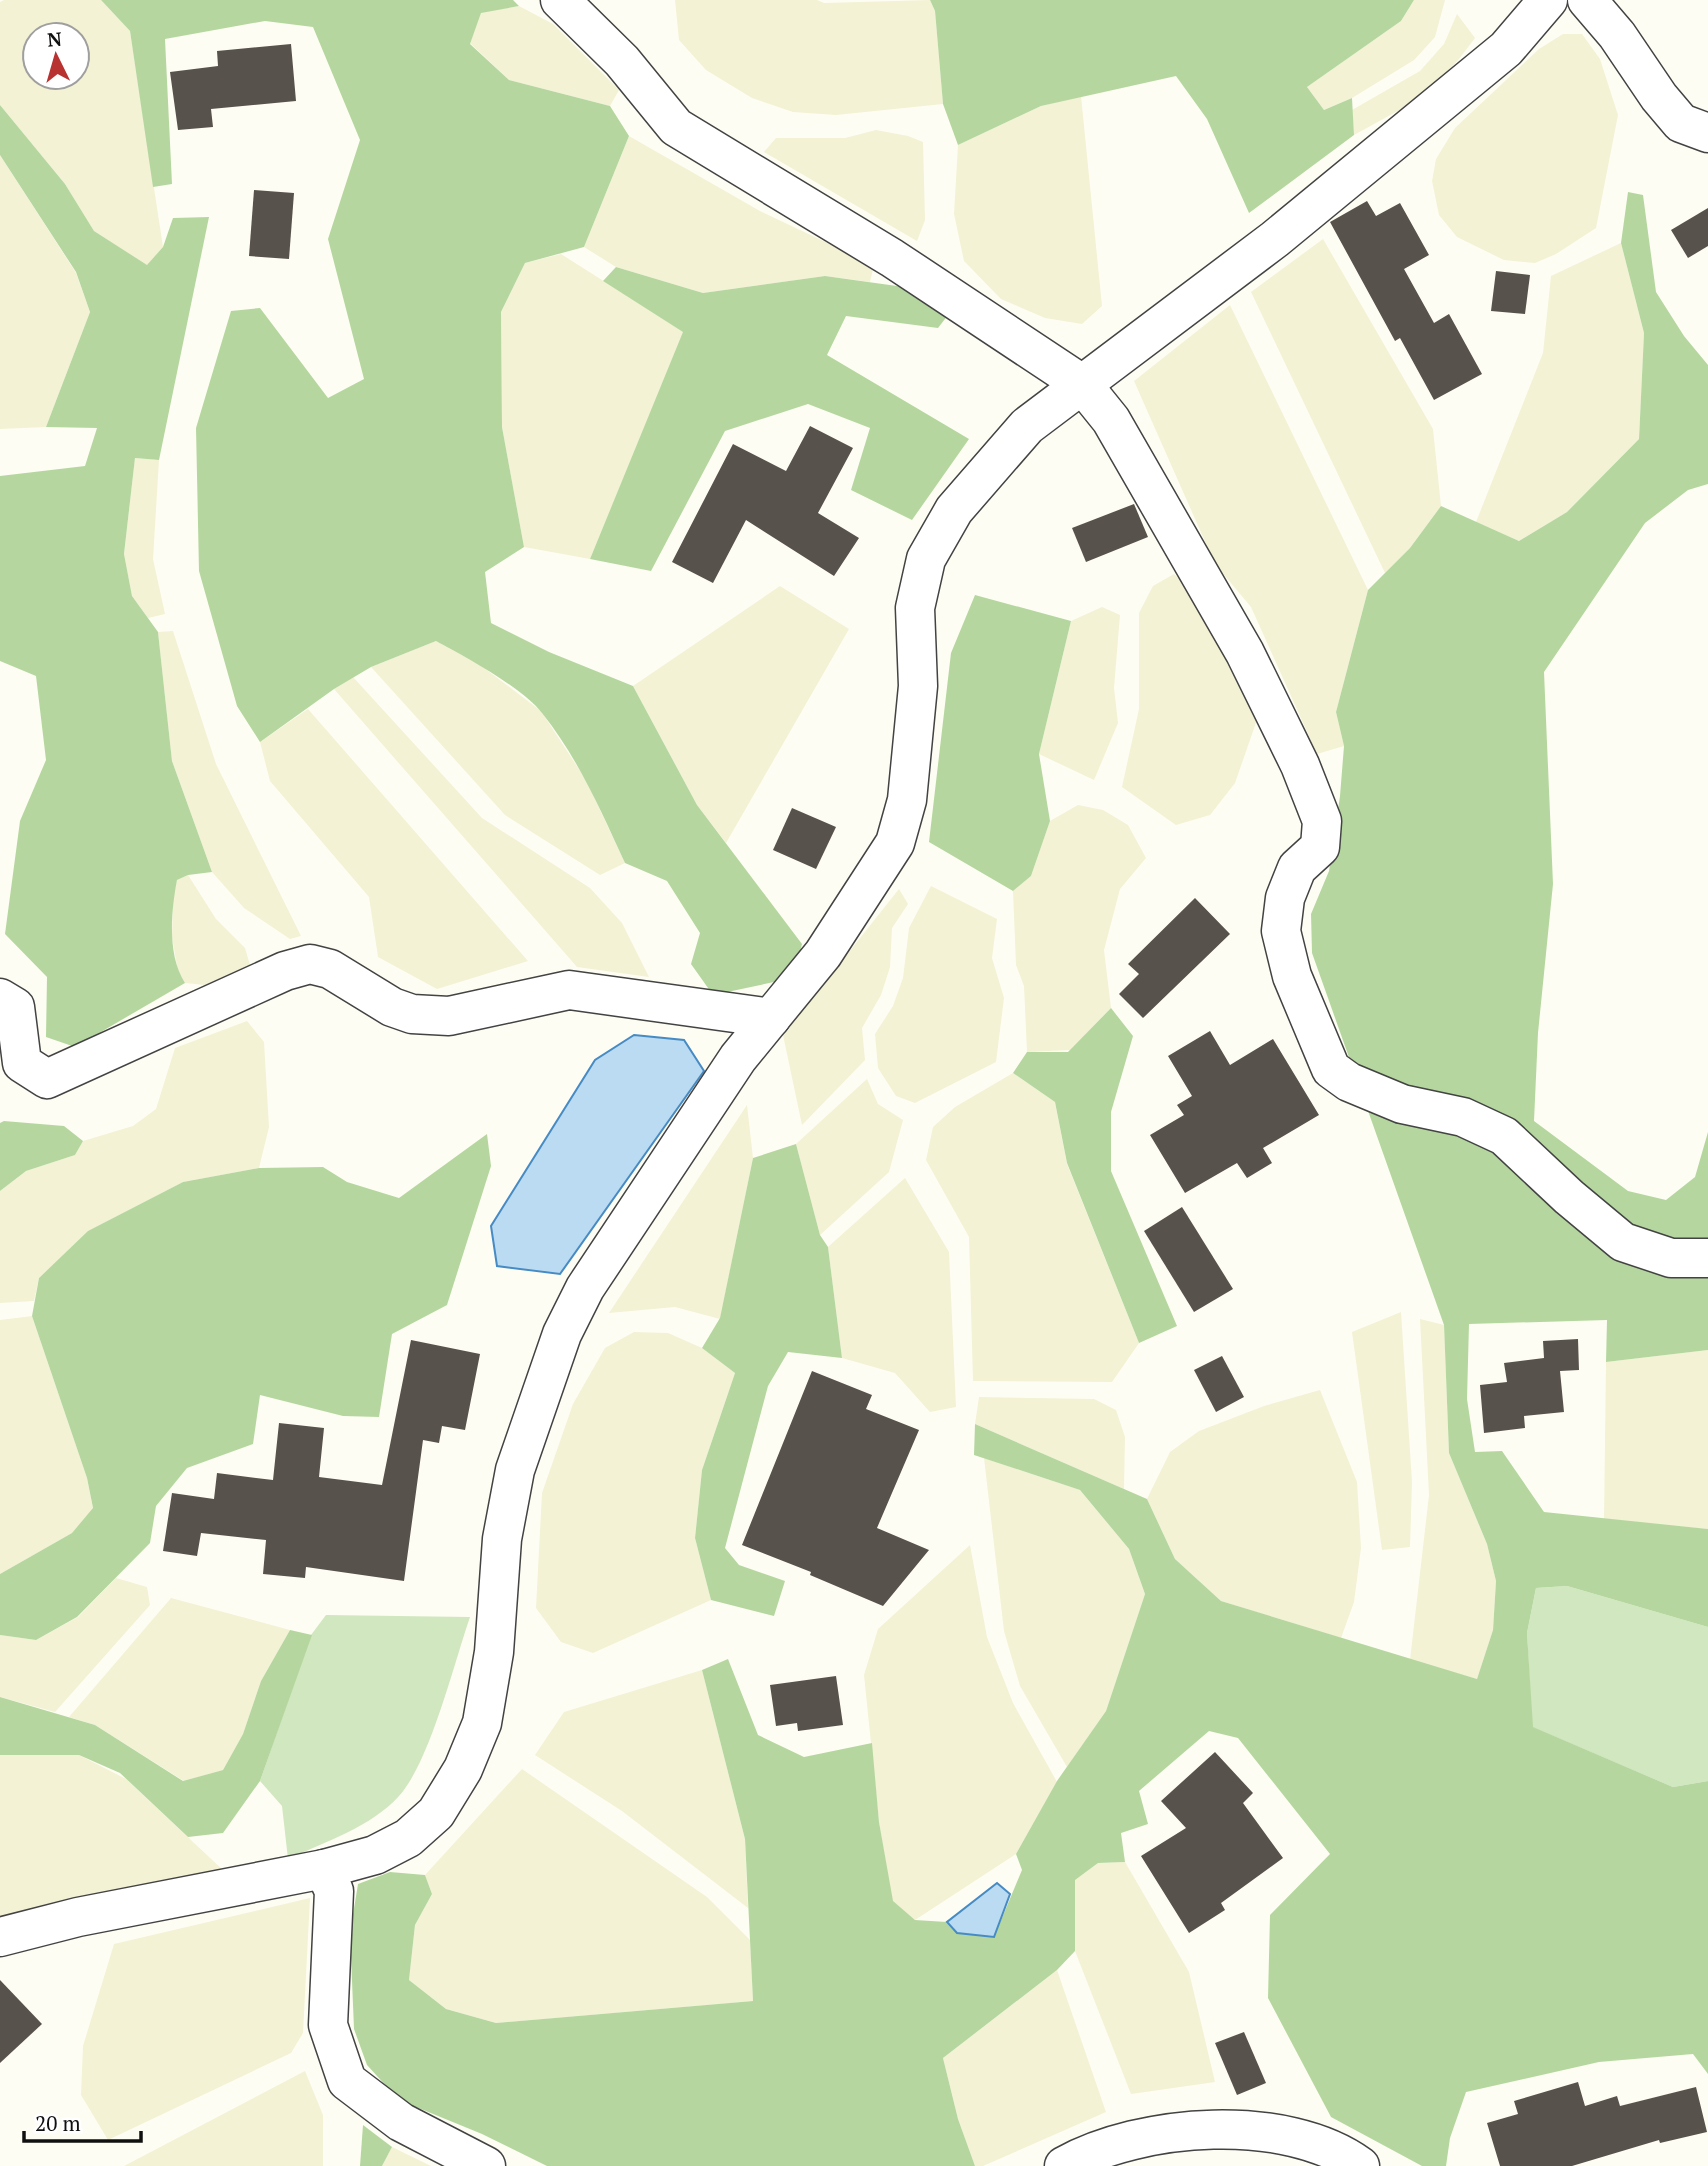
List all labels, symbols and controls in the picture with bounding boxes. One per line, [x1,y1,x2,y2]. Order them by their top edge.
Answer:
north arrow [21,21,91,91]
text: N [46,25,63,52]
scale bar [24,2100,142,2144]
text: 20 m [35,2109,81,2137]

